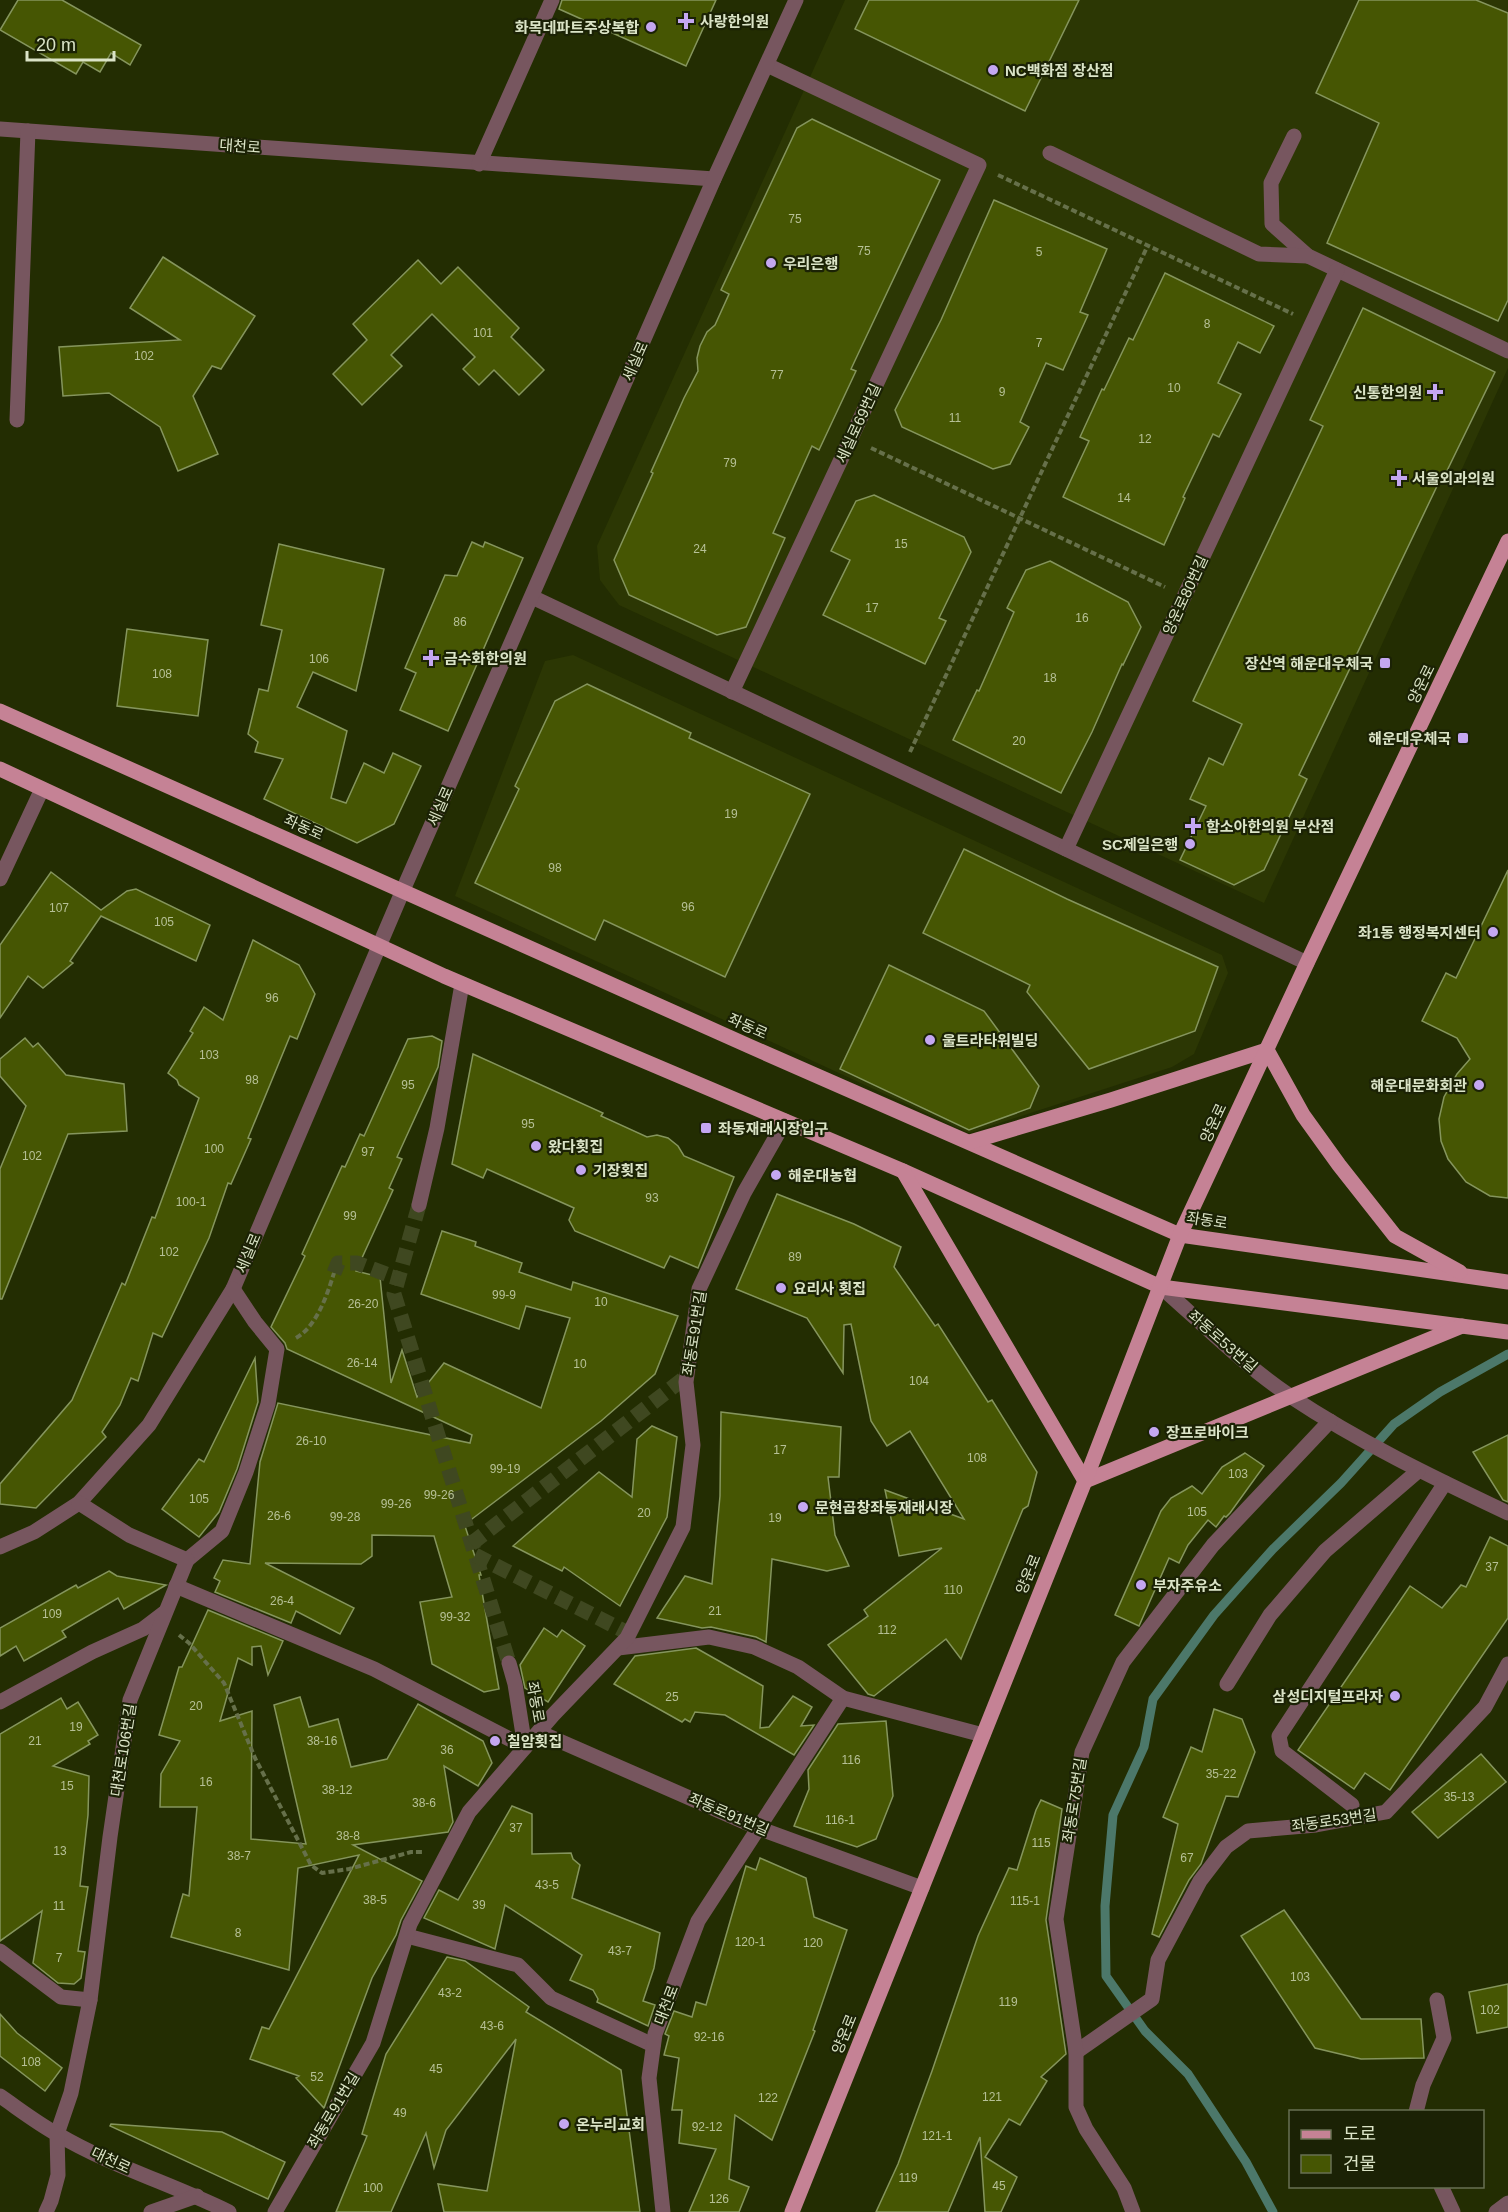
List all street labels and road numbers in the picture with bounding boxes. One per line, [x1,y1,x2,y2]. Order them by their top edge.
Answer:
street label: 대천로 [219,136,261,156]
street label: 세실로 [619,339,651,383]
street label: 세실로69번길 [832,381,884,465]
street label: 양운로80번길 [1159,553,1211,637]
street label: 양운로 [1404,662,1438,706]
street label: 세실로 [424,784,456,828]
street label: 좌동로 [282,811,326,843]
street label: 좌동로 [726,1010,770,1042]
street label: 양운로 [1197,1101,1229,1145]
street label: 좌동로 [1185,1208,1229,1232]
street label: 세실로 [232,1231,264,1275]
street label: 좌동로91번길 [679,1289,709,1377]
street label: 좌동로53번길 [1185,1306,1261,1376]
street label: 양운로 [1012,1552,1044,1596]
street label: 좌동로 [524,1680,548,1724]
street label: 대천로106번길 [107,1702,139,1798]
street label: 좌동로75번길 [1059,1756,1089,1844]
street label: 좌동로91번길 [686,1789,772,1839]
street label: 좌동로53번길 [1290,1806,1378,1834]
street label: 대천로 [651,1983,681,2027]
street label: 양운로 [828,2012,860,2056]
street label: 좌동로91번길 [304,2069,362,2151]
street label: 대천로 [89,2144,133,2176]

